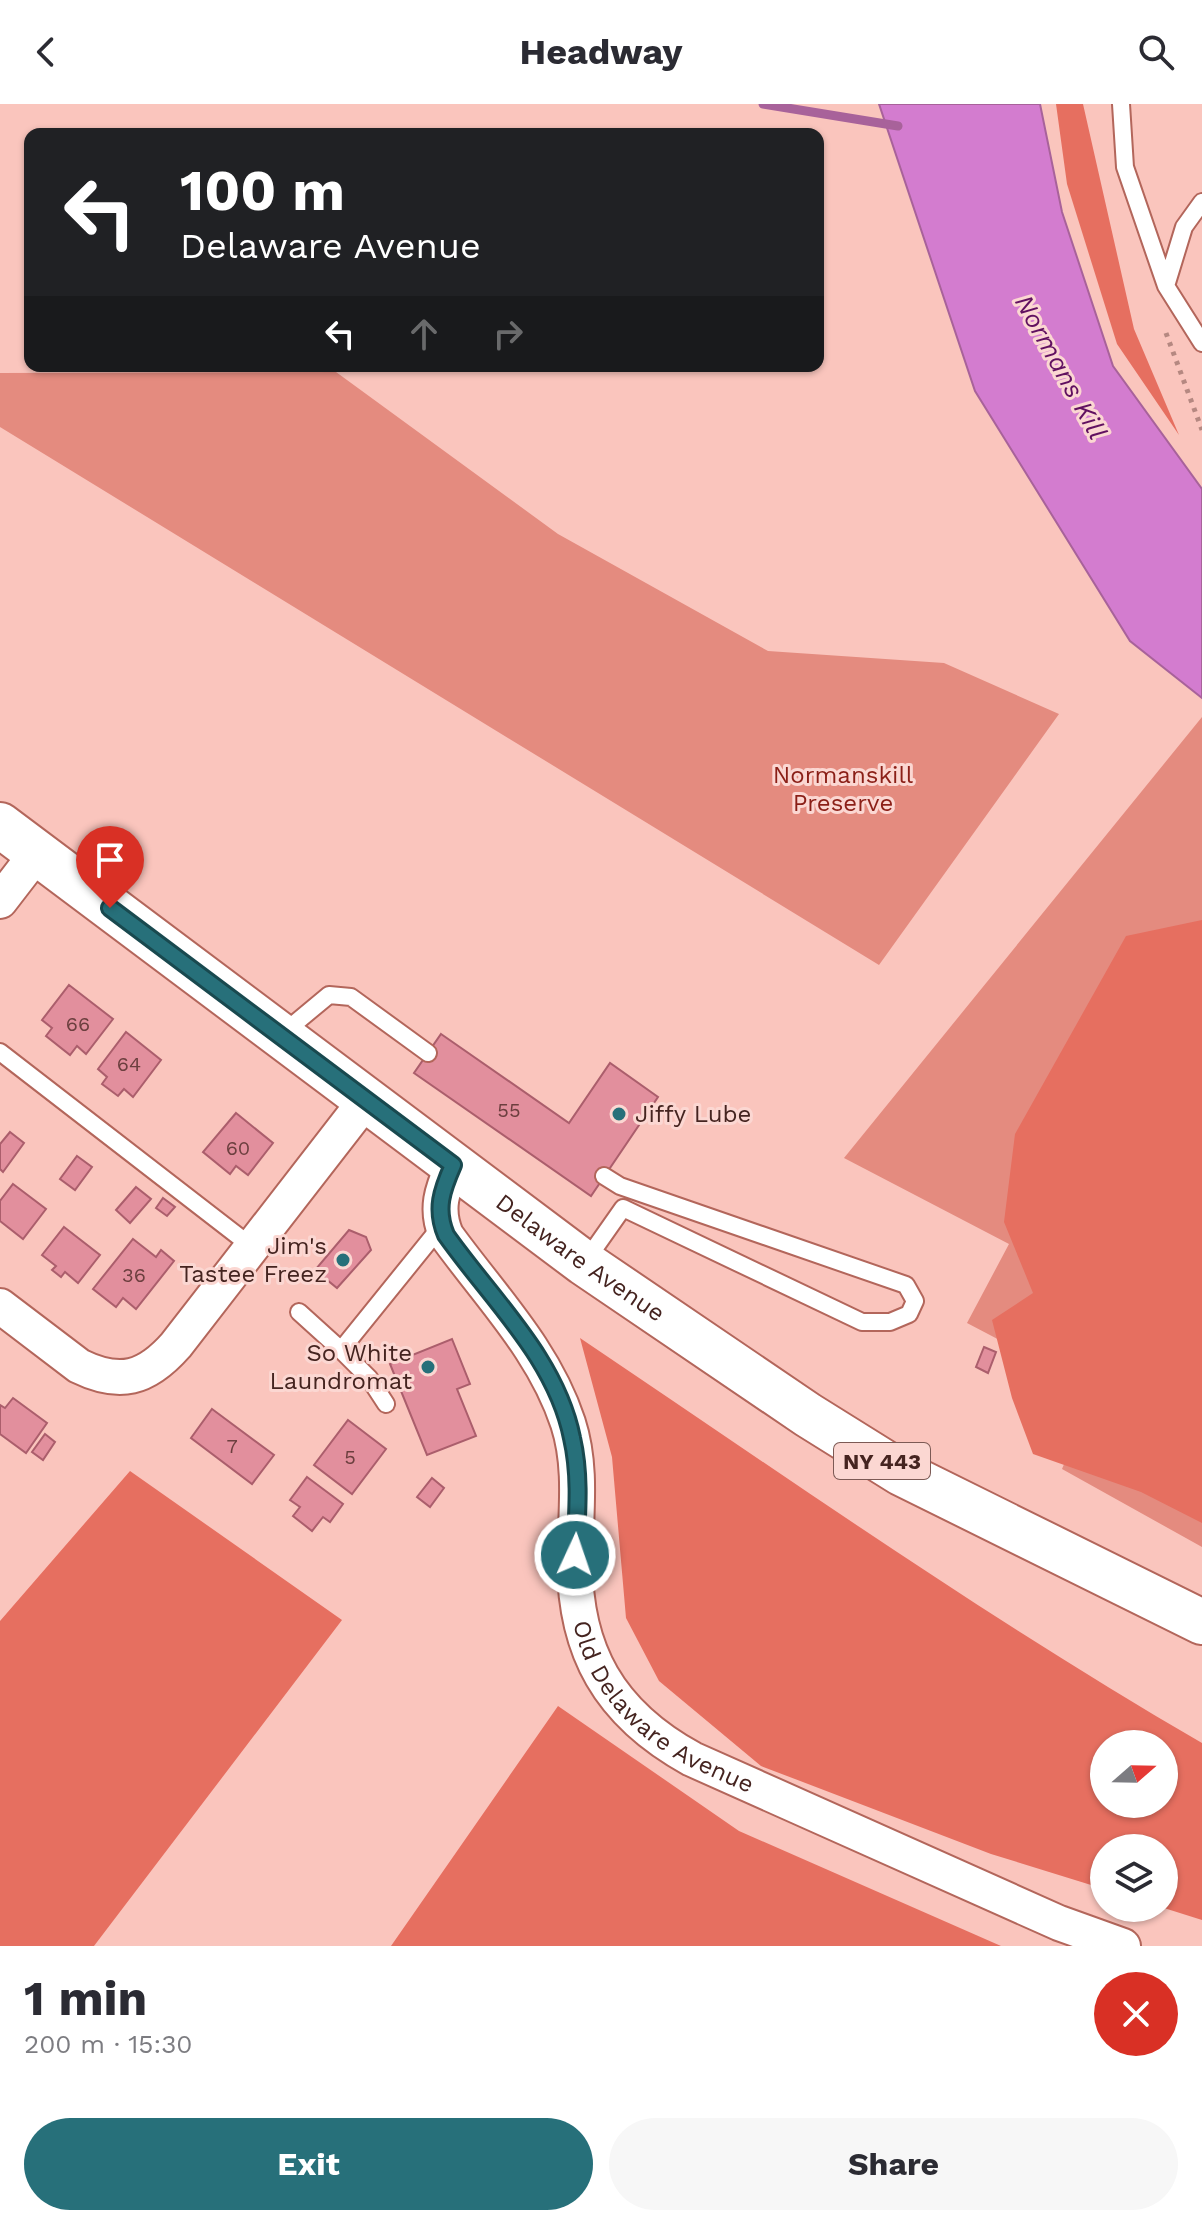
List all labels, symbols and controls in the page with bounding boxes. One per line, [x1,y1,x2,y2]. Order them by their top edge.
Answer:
icon: back [24,30,68,74]
icon: search [1134,30,1178,74]
text: Headway [520,31,682,73]
text: 100 m [180,158,345,224]
icon: left [48,160,152,264]
text: Delaware Avenue [180,225,481,267]
water label: Normans Kill [1009,289,1113,445]
icon: left [318,312,362,356]
icon: ahead [402,312,446,356]
icon: right [486,312,530,356]
park label: Normanskill Preserve [773,761,914,817]
pin [76,826,144,908]
icon: arrive [88,838,132,882]
house number: 66 [66,1012,90,1036]
house number: 64 [117,1052,141,1076]
house number: 55 [497,1098,521,1122]
place label: Jiffy Lube [635,1100,751,1128]
marker: Jiffy Lube [610,1105,628,1123]
house number: 60 [226,1136,250,1160]
street label: Delaware Avenue [491,1188,670,1328]
place label: Jim's Tastee Freez [179,1232,327,1288]
marker: Jim's Tastee Freez [334,1251,352,1269]
house number: 36 [122,1263,146,1287]
place label: So White Laundromat [270,1339,412,1395]
marker: So White Laundromat [419,1358,437,1376]
house number: 7 [226,1434,238,1458]
road number: NY 443 [834,1443,930,1479]
house number: 5 [344,1445,356,1469]
position arrow [533,1513,617,1597]
street label: Old Delaware Avenue [567,1617,758,1799]
north arrow [1090,1730,1178,1818]
map controls [1090,1730,1178,1922]
button: layers [1090,1834,1178,1922]
text: 1 min [24,1970,147,2027]
button: close [1094,1972,1178,2056]
text: 200 m · 15:30 [24,2029,193,2059]
button: Exit [24,2118,593,2210]
button: Share [609,2118,1178,2210]

